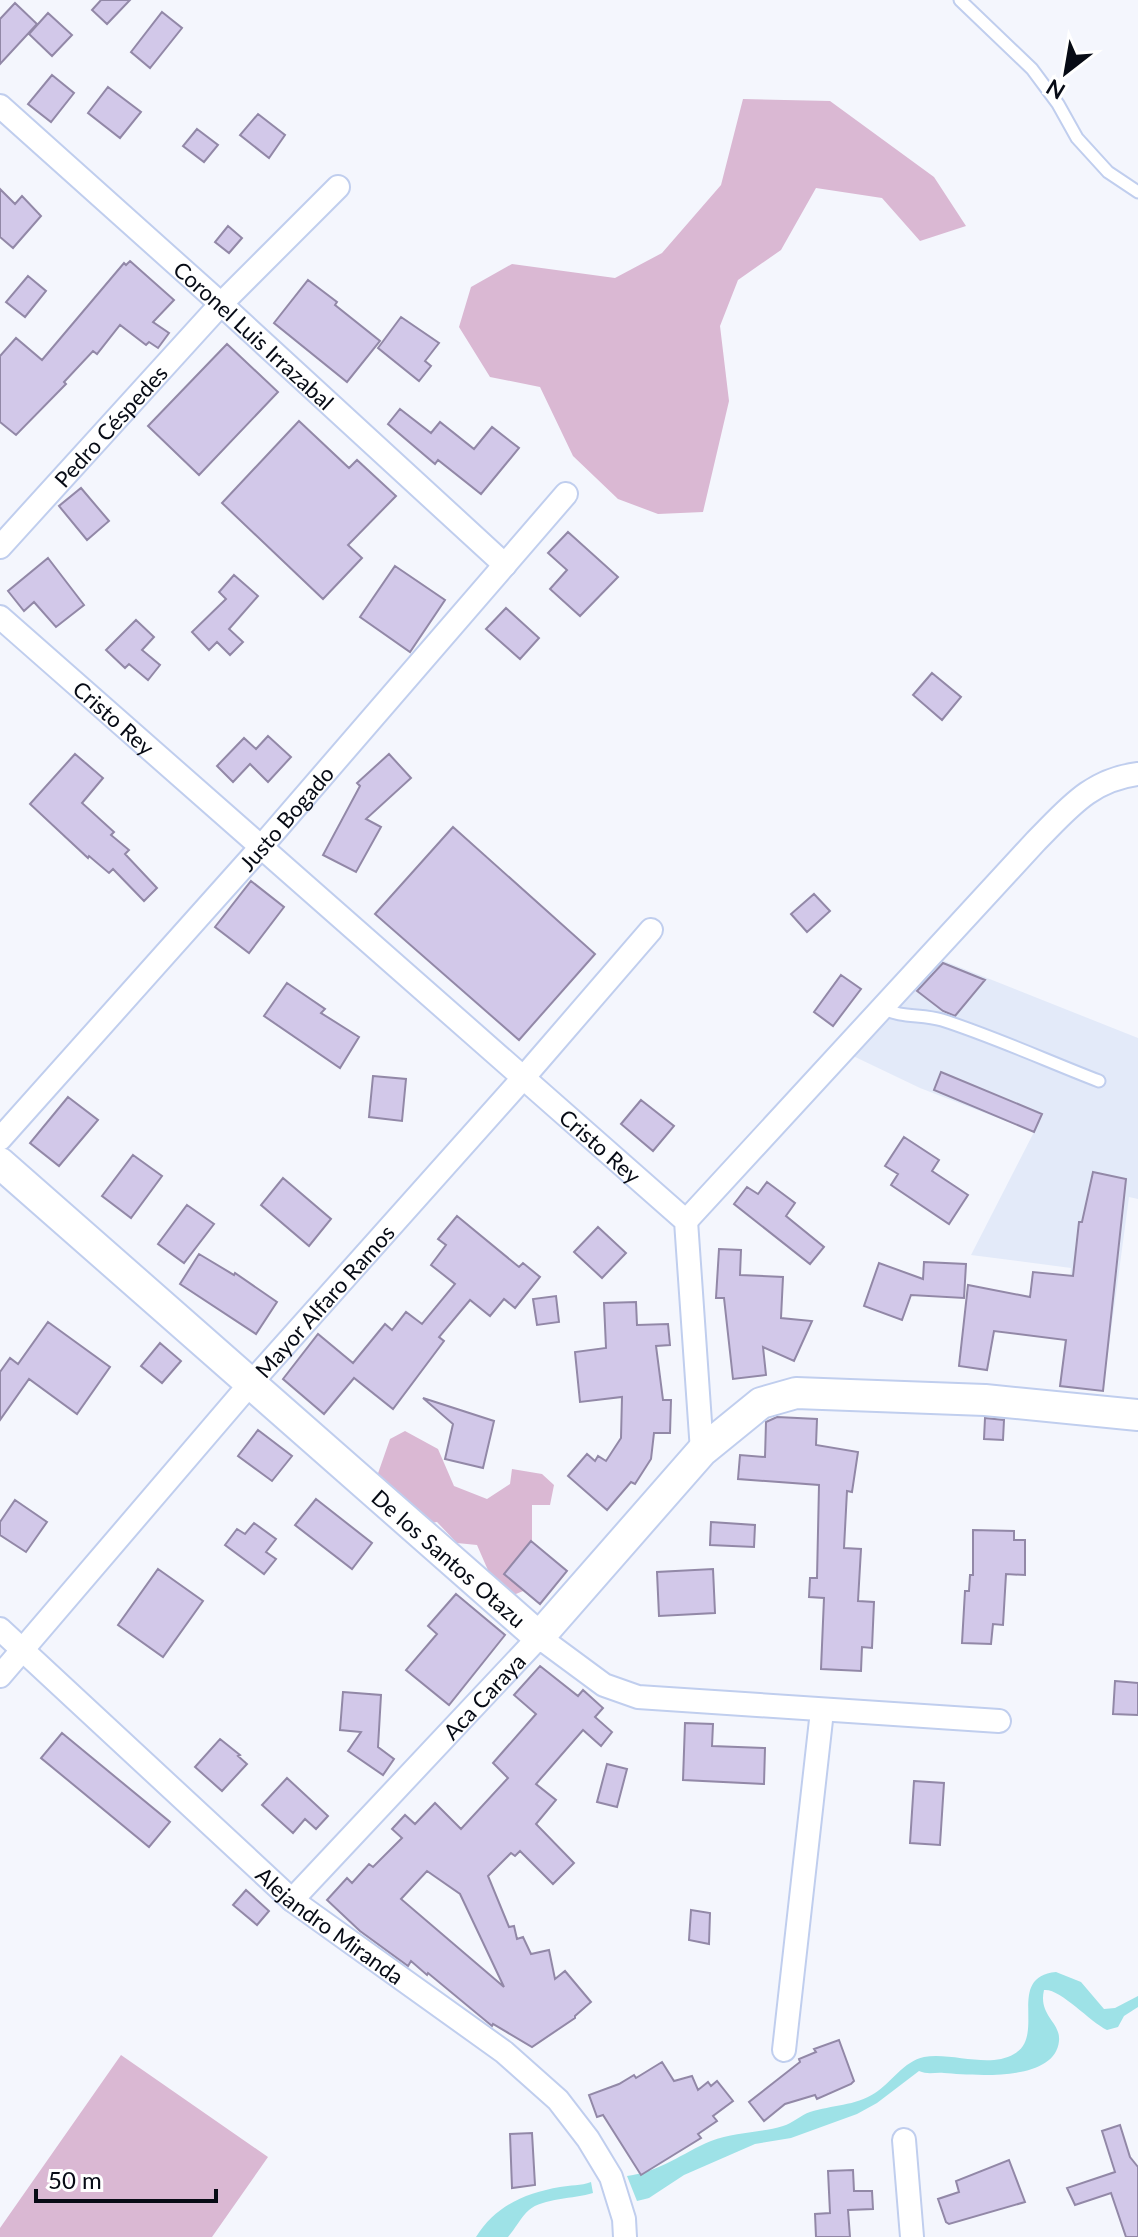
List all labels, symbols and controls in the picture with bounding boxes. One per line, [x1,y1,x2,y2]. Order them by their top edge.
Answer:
north arrow [1026,32,1106,112]
text: N [1041,74,1070,106]
street label: Coronel Luis Irrazabal [169,255,340,415]
street label: Pedro Céspedes [48,359,173,492]
street label: Cristo Rey [68,675,161,761]
street label: Justo Bogado [233,760,339,876]
street label: Cristo Rey [554,1103,647,1189]
street label: Mayor Alfaro Ramos [249,1219,400,1383]
street label: De los Santos Otazu [367,1483,531,1633]
street label: Aca Caraya [437,1647,530,1744]
street label: Alejandro Miranda [251,1861,409,1989]
scale bar [36,2153,216,2203]
text: 50 m [48,2165,102,2194]

